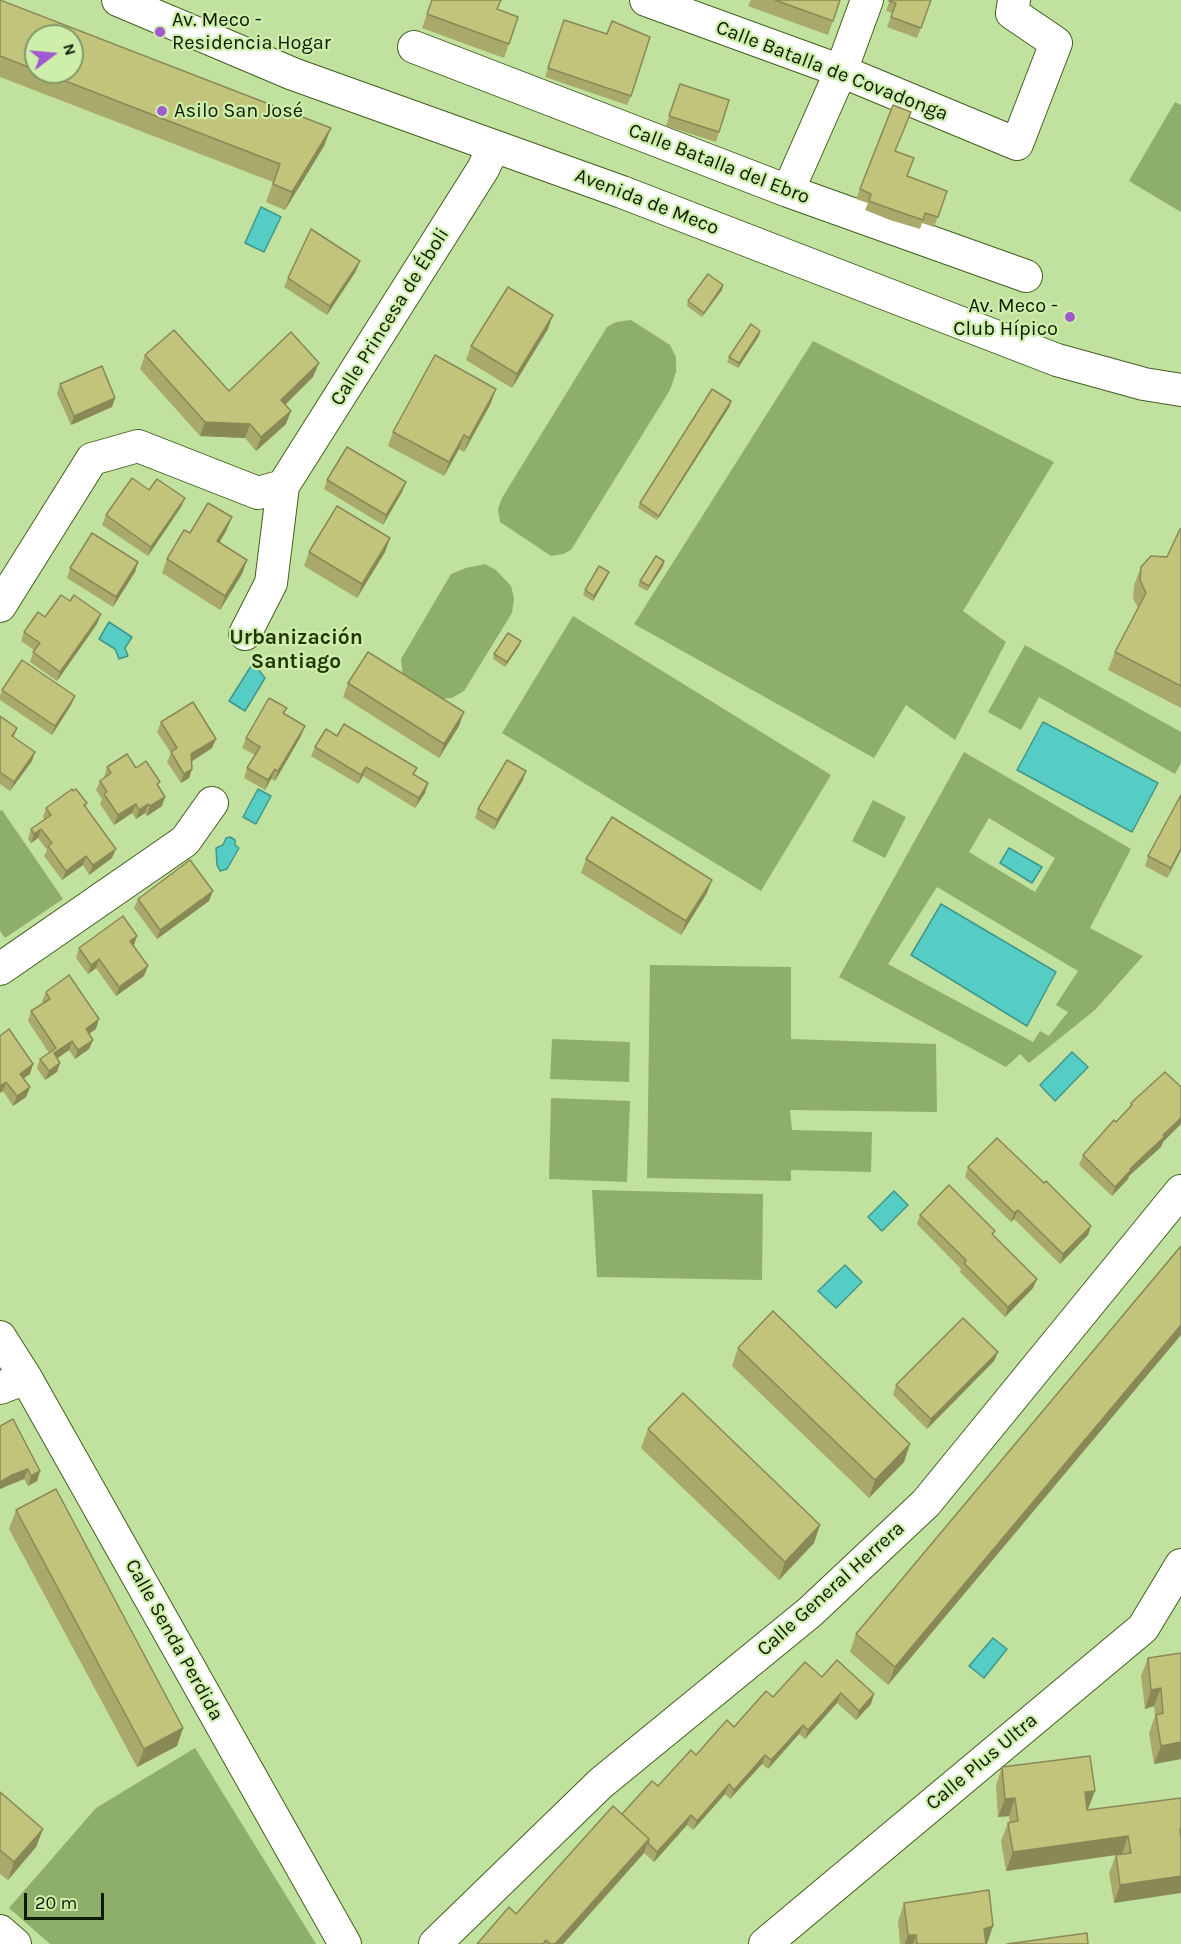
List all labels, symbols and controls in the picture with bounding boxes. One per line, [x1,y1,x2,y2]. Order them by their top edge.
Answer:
place label: Av. Meco - Residencia Hogar [172,8,331,55]
street label: Calle Batalla de Covadonga [713,16,951,126]
north arrow [24,24,84,84]
marker: Av. Meco - Residencia Hogar [153,25,167,39]
text: N [59,41,81,58]
place label: Asilo San José [174,99,303,123]
marker: Asilo San José [155,104,169,118]
street label: Calle Batalla del Ebro [625,118,813,210]
street label: Avenida de Meco [572,164,722,240]
street label: Calle Princesa de Éboli [325,224,455,410]
place label: Av. Meco - Club Hípico [953,294,1058,341]
marker: Av. Meco - Club Hípico [1063,310,1077,324]
district label: Urbanización Santiago [229,625,363,675]
street label: Calle General Herrera [752,1516,910,1662]
street label: Calle Senda Perdida [120,1555,228,1725]
street label: Calle Plus Ultra [921,1708,1043,1816]
scale bar [27,1881,106,1919]
text: 20 m [35,1892,77,1914]

